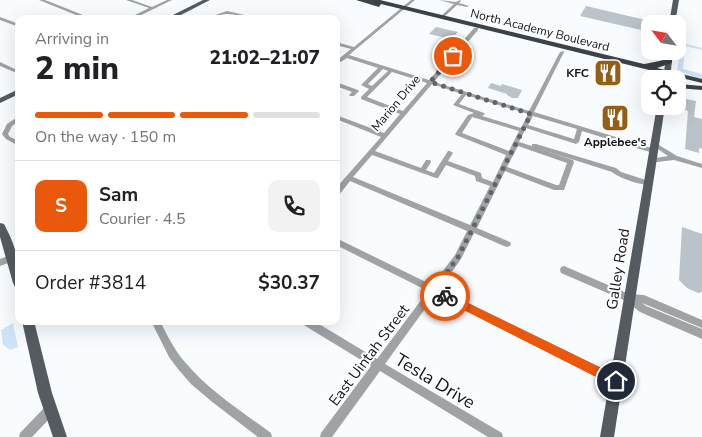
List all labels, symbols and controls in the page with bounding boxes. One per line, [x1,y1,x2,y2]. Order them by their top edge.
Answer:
street label: North Academy Boulevard [469,5,611,55]
north arrow [641,15,686,60]
map controls [641,15,686,115]
text: Arriving in [35,28,109,50]
pin [432,35,474,77]
icon: bag [439,42,467,70]
text: 21:02–21:07 [209,45,320,71]
text: 2 min [35,47,119,90]
restaurant icon: KFC [593,58,623,88]
place label: KFC [566,65,589,81]
button: locate [641,70,686,115]
street label: Marion Drive [368,72,424,134]
restaurant icon: Applebee's [600,103,630,133]
text: On the way · 150 m [35,126,176,148]
place label: Applebee's [584,134,646,150]
button: phone [268,180,320,232]
text: Sam [99,182,138,208]
text: S [55,193,67,219]
text: Courier · 4.5 [99,208,185,230]
street label: Galley Road [602,227,634,311]
text: Order #3814 [35,270,146,296]
text: $30.37 [258,270,320,296]
courier [420,271,470,321]
icon: bike [431,282,459,310]
street label: East Uintah Street [324,300,414,410]
street label: Tesla Drive [390,348,480,414]
pin [595,360,637,402]
icon: home [602,367,630,395]

